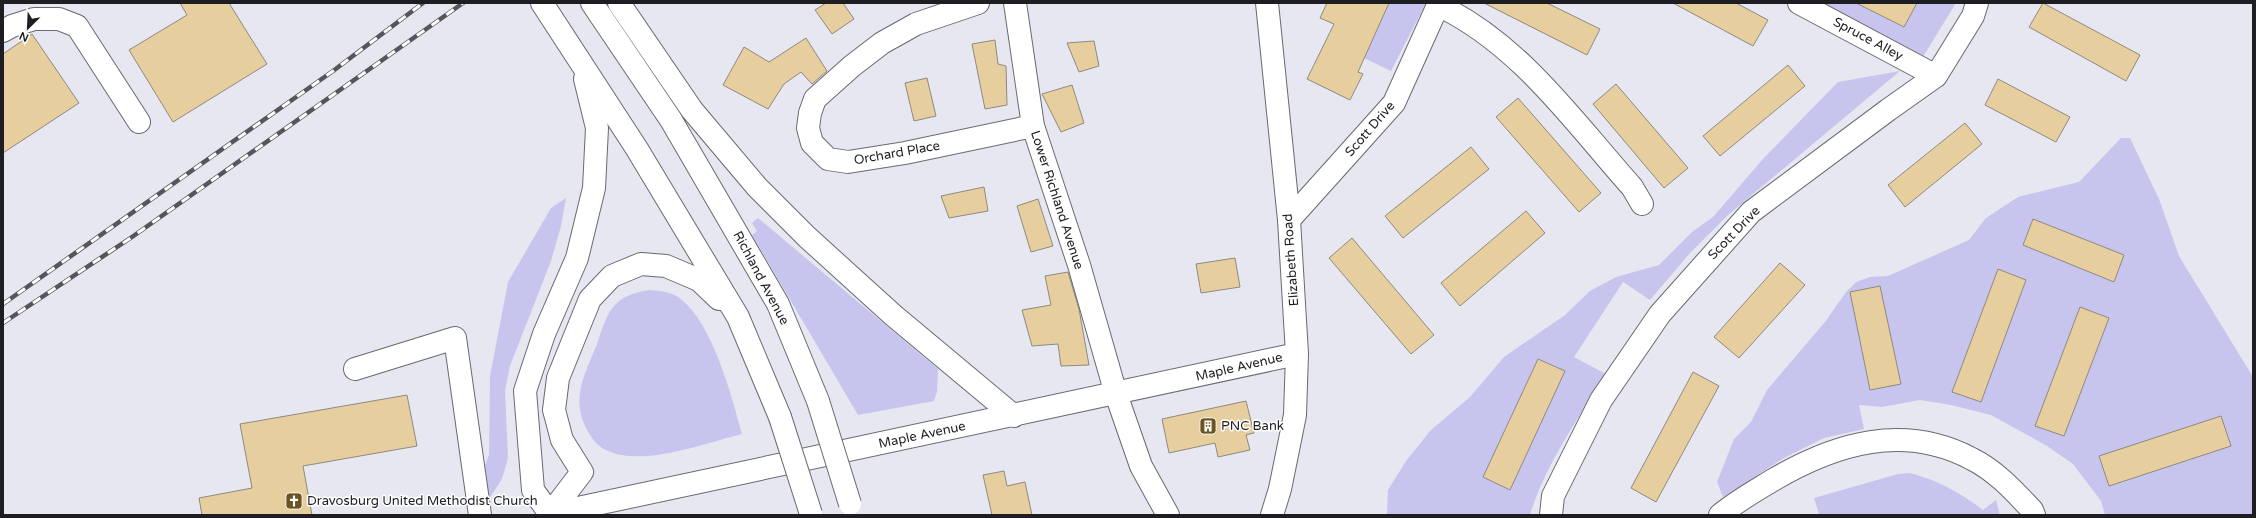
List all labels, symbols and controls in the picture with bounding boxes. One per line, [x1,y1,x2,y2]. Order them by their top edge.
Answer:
north arrow [8,8,48,48]
street label: Spruce Alley [1830,14,1906,64]
text: N [17,29,31,44]
street label: Scott Drive [1342,98,1398,160]
street label: Lower Richland Avenue [1027,129,1087,271]
street label: Orchard Place [853,138,941,168]
street label: Scott Drive [1705,203,1763,263]
street label: Elizabeth Road [1280,213,1302,307]
street label: Richland Avenue [730,228,792,328]
street label: Maple Avenue [1194,349,1284,385]
building icon: PNC Bank [1198,416,1218,436]
street label: Maple Avenue [877,418,967,452]
place label: PNC Bank [1221,418,1284,434]
church icon: Dravosburg United Methodist Church [284,491,304,511]
place label: Dravosburg United Methodist Church [307,493,538,509]

